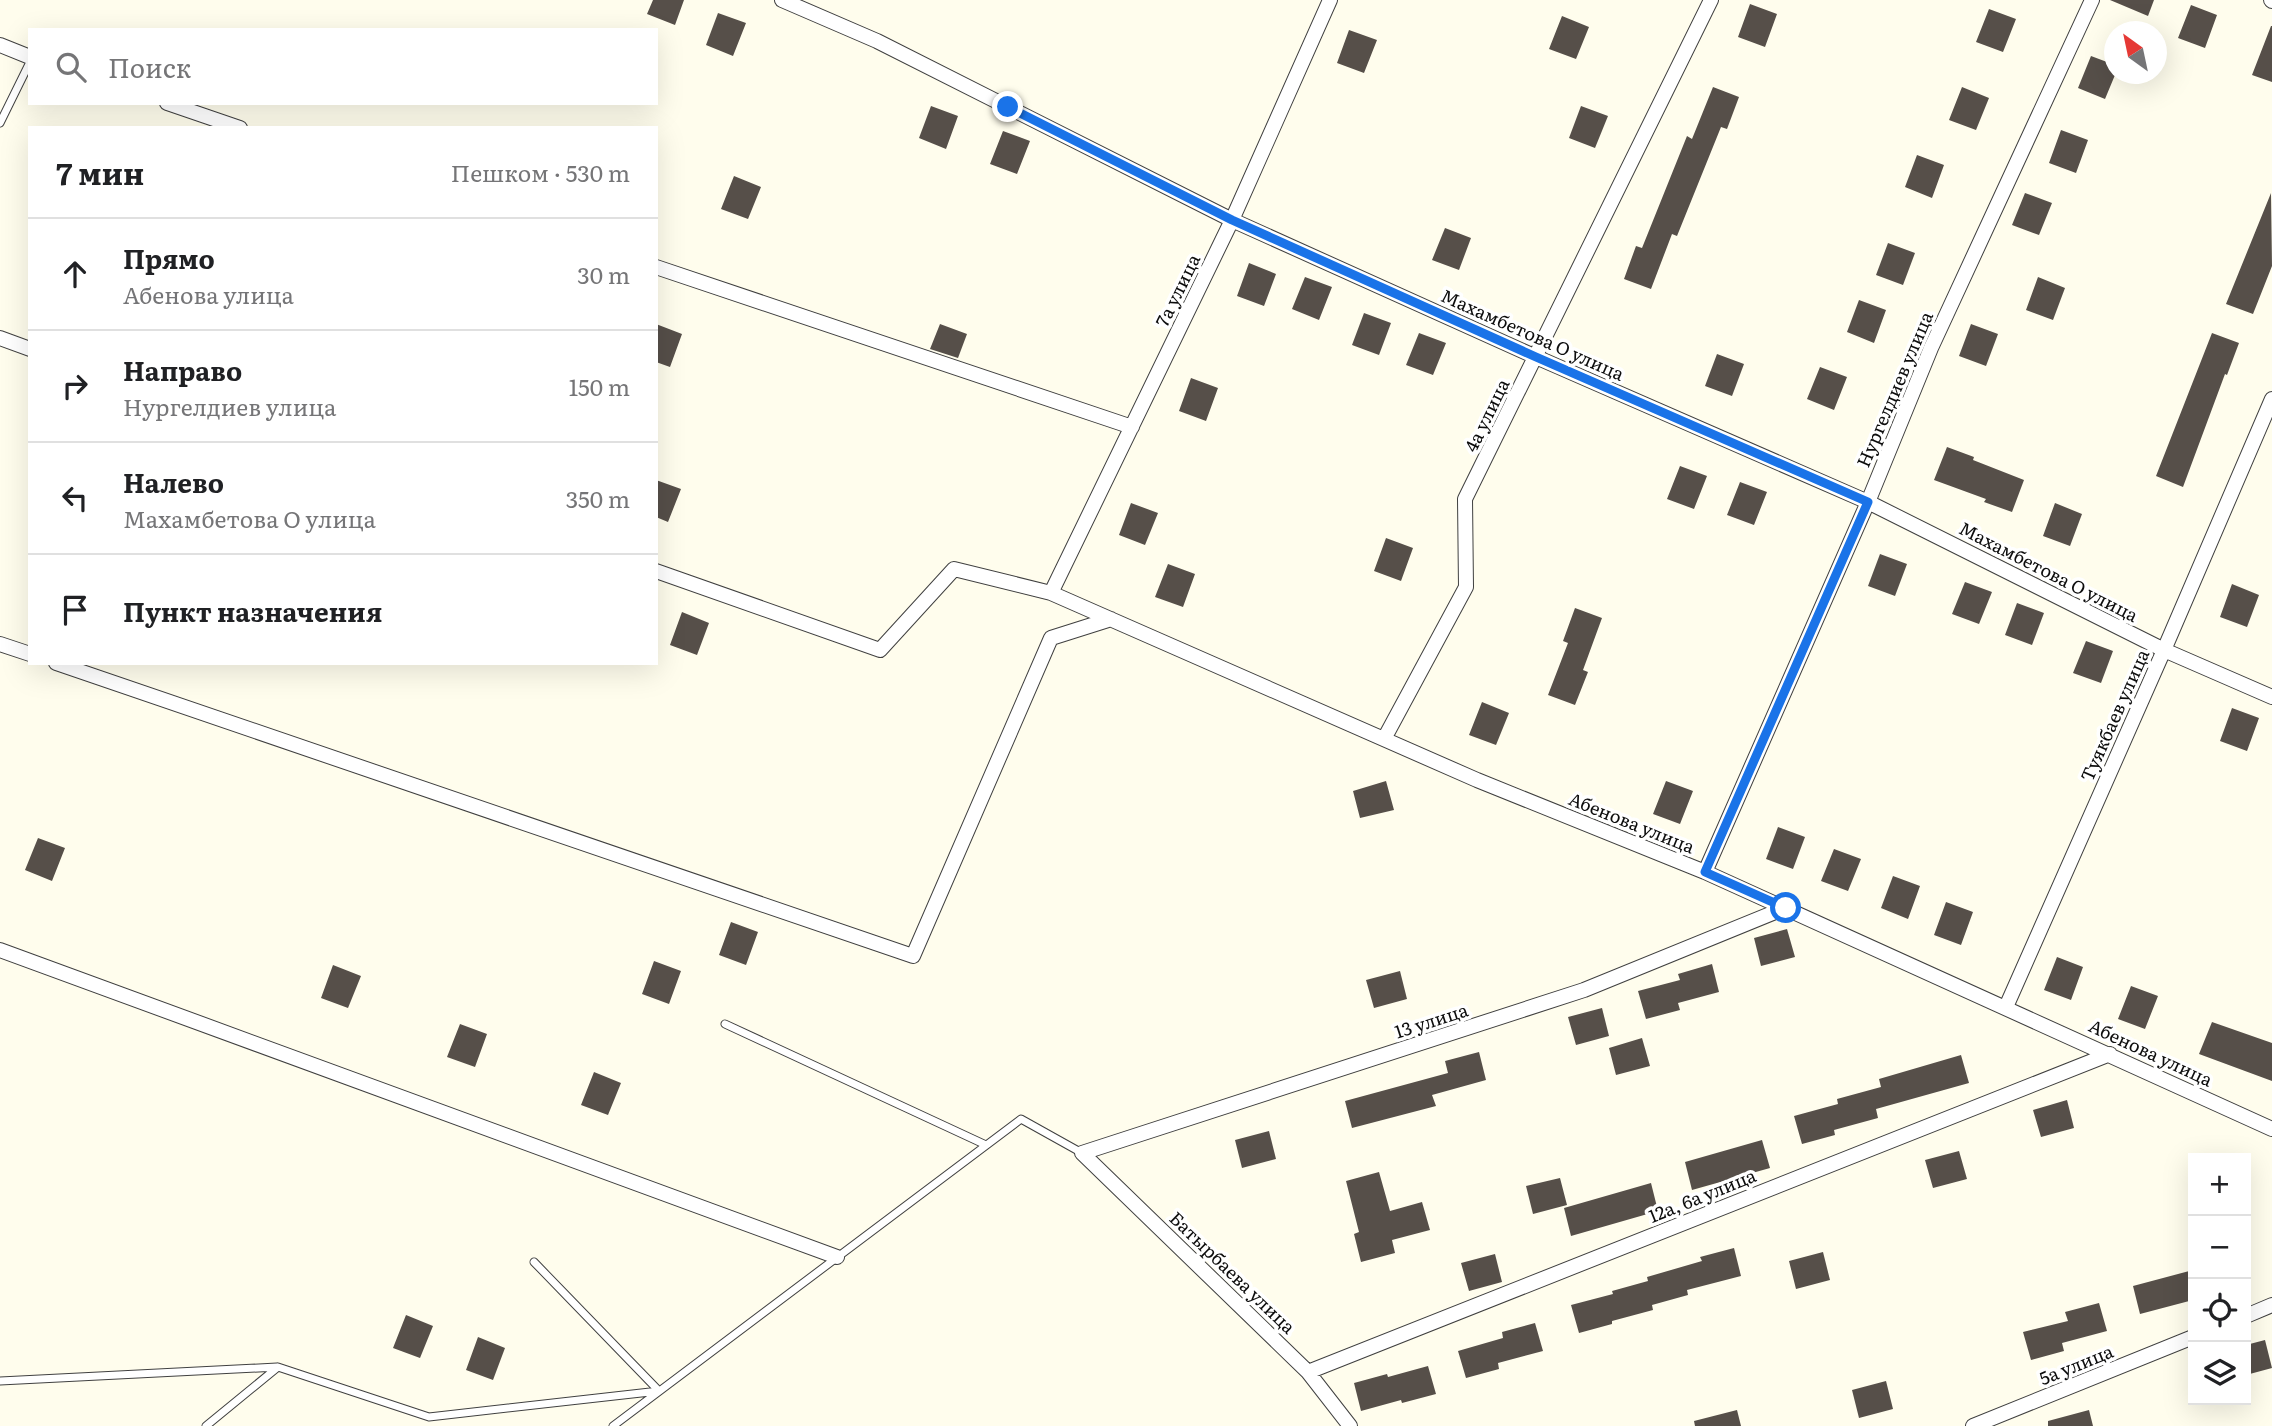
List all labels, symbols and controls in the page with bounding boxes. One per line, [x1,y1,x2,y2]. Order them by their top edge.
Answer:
north arrow [2104,21,2167,84]
search box [28,28,658,105]
text: Поиск [108,47,191,86]
icon: search [52,48,90,86]
route end [992,91,1023,122]
text: 7 мин [56,150,144,194]
text: Пешком · 530 m [451,155,630,189]
text: Прямо [123,238,215,277]
street label: 7а улица [1148,249,1206,331]
icon: ahead [56,255,94,293]
text: 30 m [577,257,630,291]
text: Абенова улица [123,277,294,311]
street label: Махамбетова О улица [1437,281,1629,387]
street label: Нургелдиев улица [1849,307,1939,471]
text: Направо [123,350,242,389]
icon: right [56,367,94,405]
text: 150 m [569,369,630,403]
street label: 4а улица [1457,374,1515,456]
text: Нургелдиев улица [123,389,336,423]
text: Налево [123,462,224,501]
icon: left [56,479,94,517]
text: 350 m [566,481,630,515]
text: Махамбетова О улица [123,501,376,535]
street label: Махамбетова О улица [1955,514,2144,628]
icon: arrive [56,591,94,629]
text: Пункт назначения [123,591,382,630]
street label: Туякбаев улица [2073,644,2155,786]
street label: Абенова улица [1565,784,1699,860]
route start [1770,892,1801,923]
street label: 13 улица [1391,995,1472,1045]
street label: Абенова улица [2085,1012,2218,1093]
map controls [2188,1153,2251,1405]
button: + [2188,1153,2251,1216]
street label: 12а, 6а улица [1644,1161,1760,1229]
street label: Батырбаева улица [1164,1205,1302,1340]
button: − [2188,1216,2251,1279]
button: locate [2188,1279,2251,1342]
street label: 5а улица [2035,1337,2117,1391]
button: layers [2188,1342,2251,1405]

